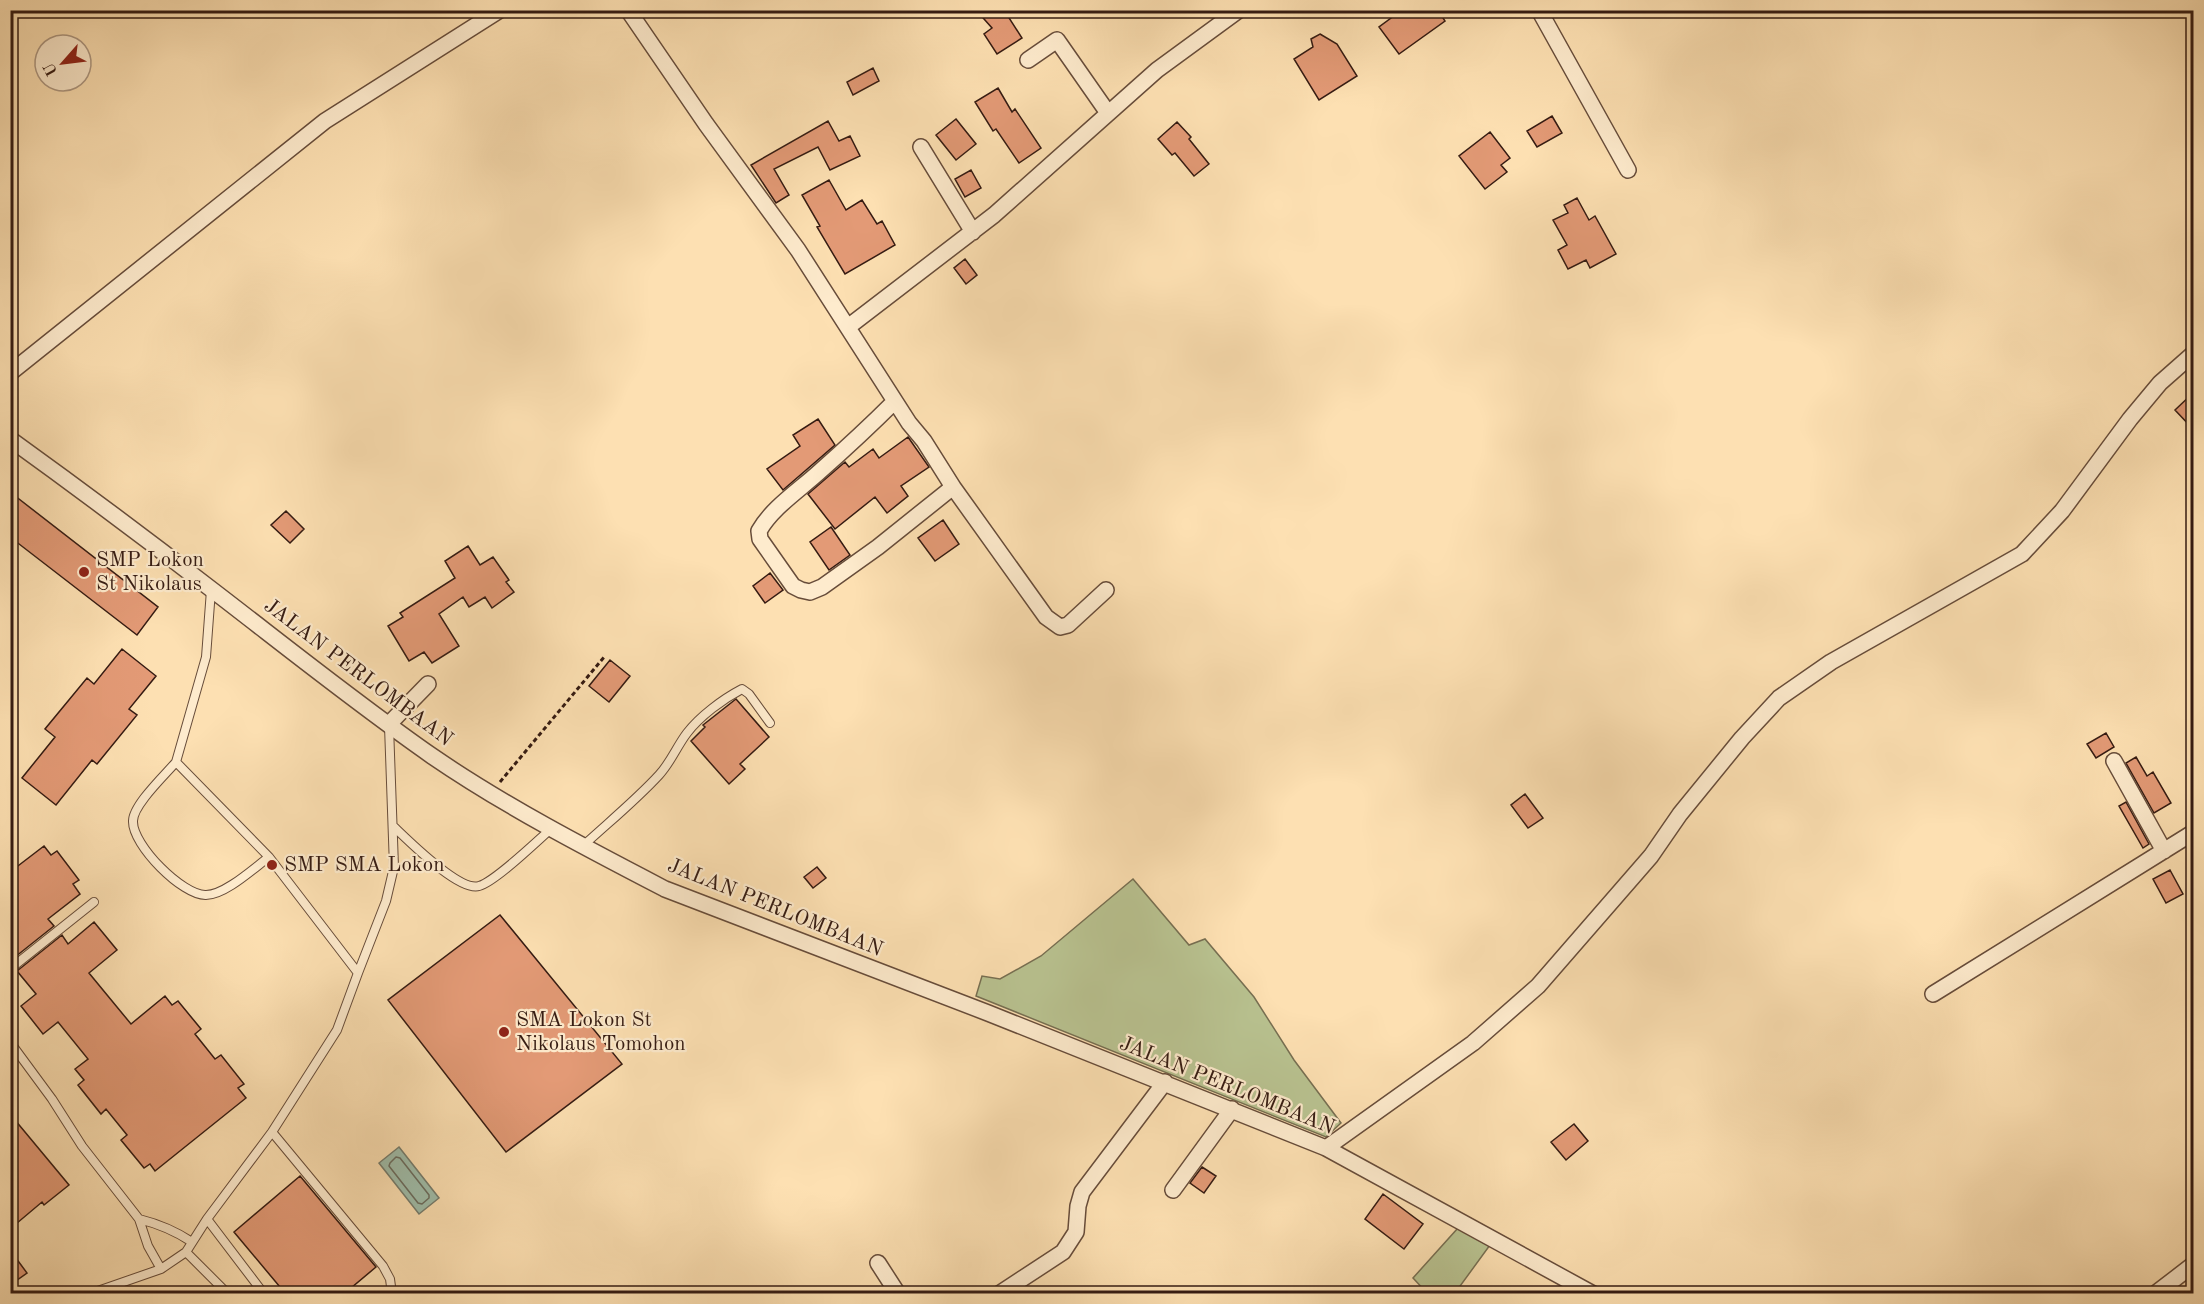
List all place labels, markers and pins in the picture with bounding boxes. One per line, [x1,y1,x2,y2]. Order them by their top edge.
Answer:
place label: SMP Lokon St Nikolaus [96,550,204,595]
marker: SMP Lokon St Nikolaus [77,565,91,579]
place label: SMP SMA Lokon [284,855,444,876]
marker: SMP SMA Lokon [265,858,279,872]
place label: SMA Lokon St Nikolaus Tomohon [516,1010,686,1055]
marker: SMA Lokon St Nikolaus Tomohon [497,1025,511,1039]

